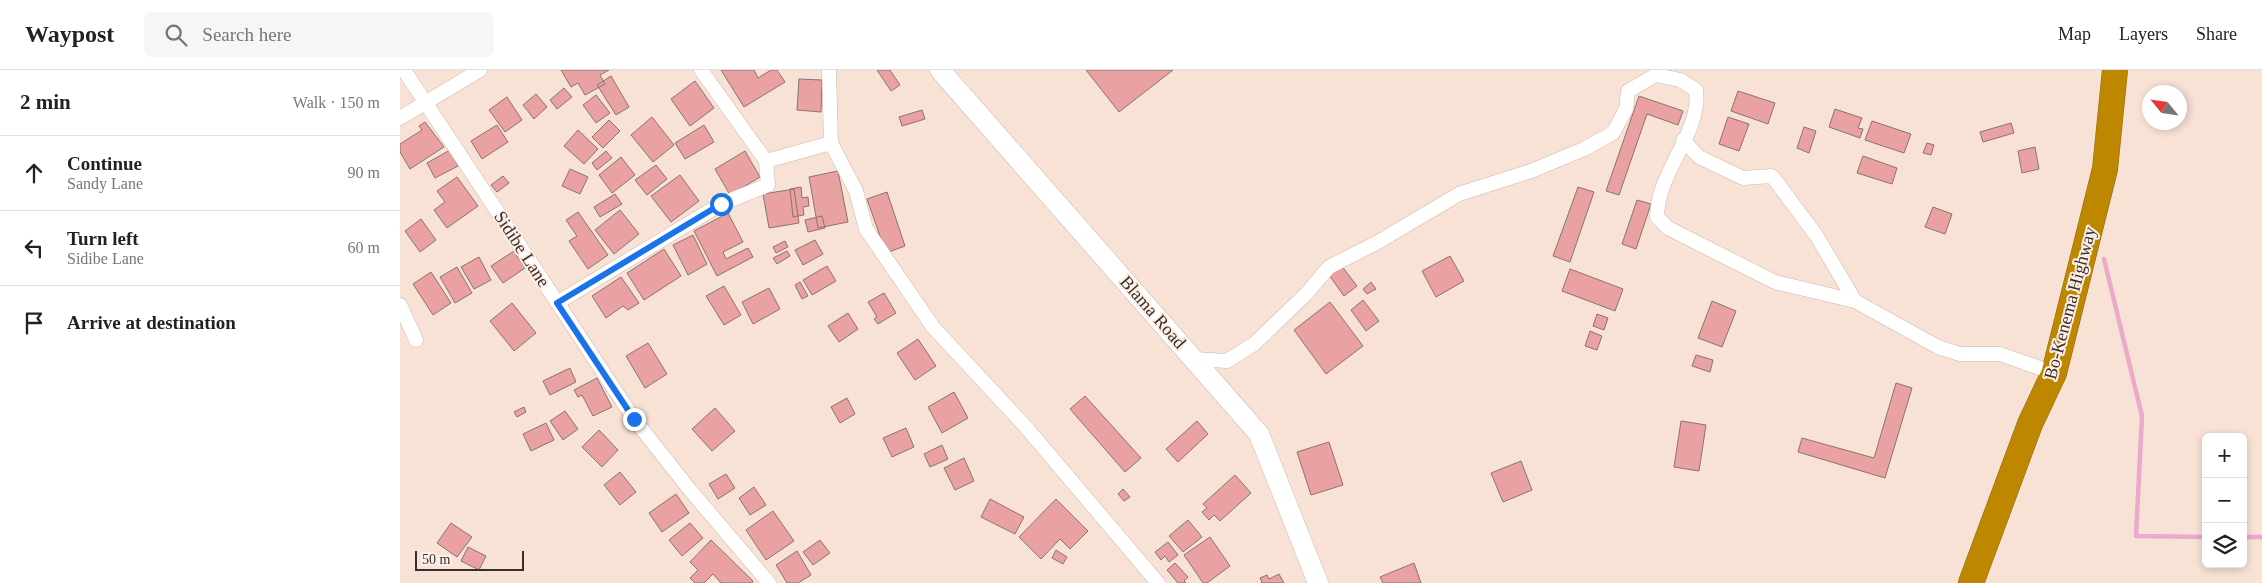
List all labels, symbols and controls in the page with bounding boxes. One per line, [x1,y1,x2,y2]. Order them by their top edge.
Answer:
search box [144,12,494,57]
text: Waypost [25,21,114,47]
icon: search [162,21,190,49]
text: Search here [202,24,292,45]
text: Map [2058,24,2091,44]
text: Layers [2119,24,2168,44]
text: Share [2196,24,2237,44]
north arrow [2142,85,2187,130]
text: 2 min [20,90,71,114]
text: Walk · 150 m [293,94,380,111]
text: Continue [67,153,142,174]
icon: ahead [20,159,48,187]
text: 90 m [348,164,380,181]
text: Sandy Lane [67,175,143,192]
route start [710,193,733,216]
street label: Sidibe Lane [490,207,554,291]
street label: Bo-Kenema Highway [2040,224,2100,382]
text: Turn left [67,228,139,249]
icon: left [20,234,48,262]
text: 60 m [348,239,380,256]
text: Sidibe Lane [67,250,144,267]
street label: Blama Road [1116,272,1190,352]
icon: arrive [20,309,48,337]
text: Arrive at destination [67,312,236,333]
route end [623,408,646,431]
map controls [2202,433,2247,568]
button: + [2202,433,2247,478]
button: − [2202,478,2247,523]
button: layers [2202,523,2247,568]
scale bar [415,548,524,571]
text: 50 m [422,552,450,567]

